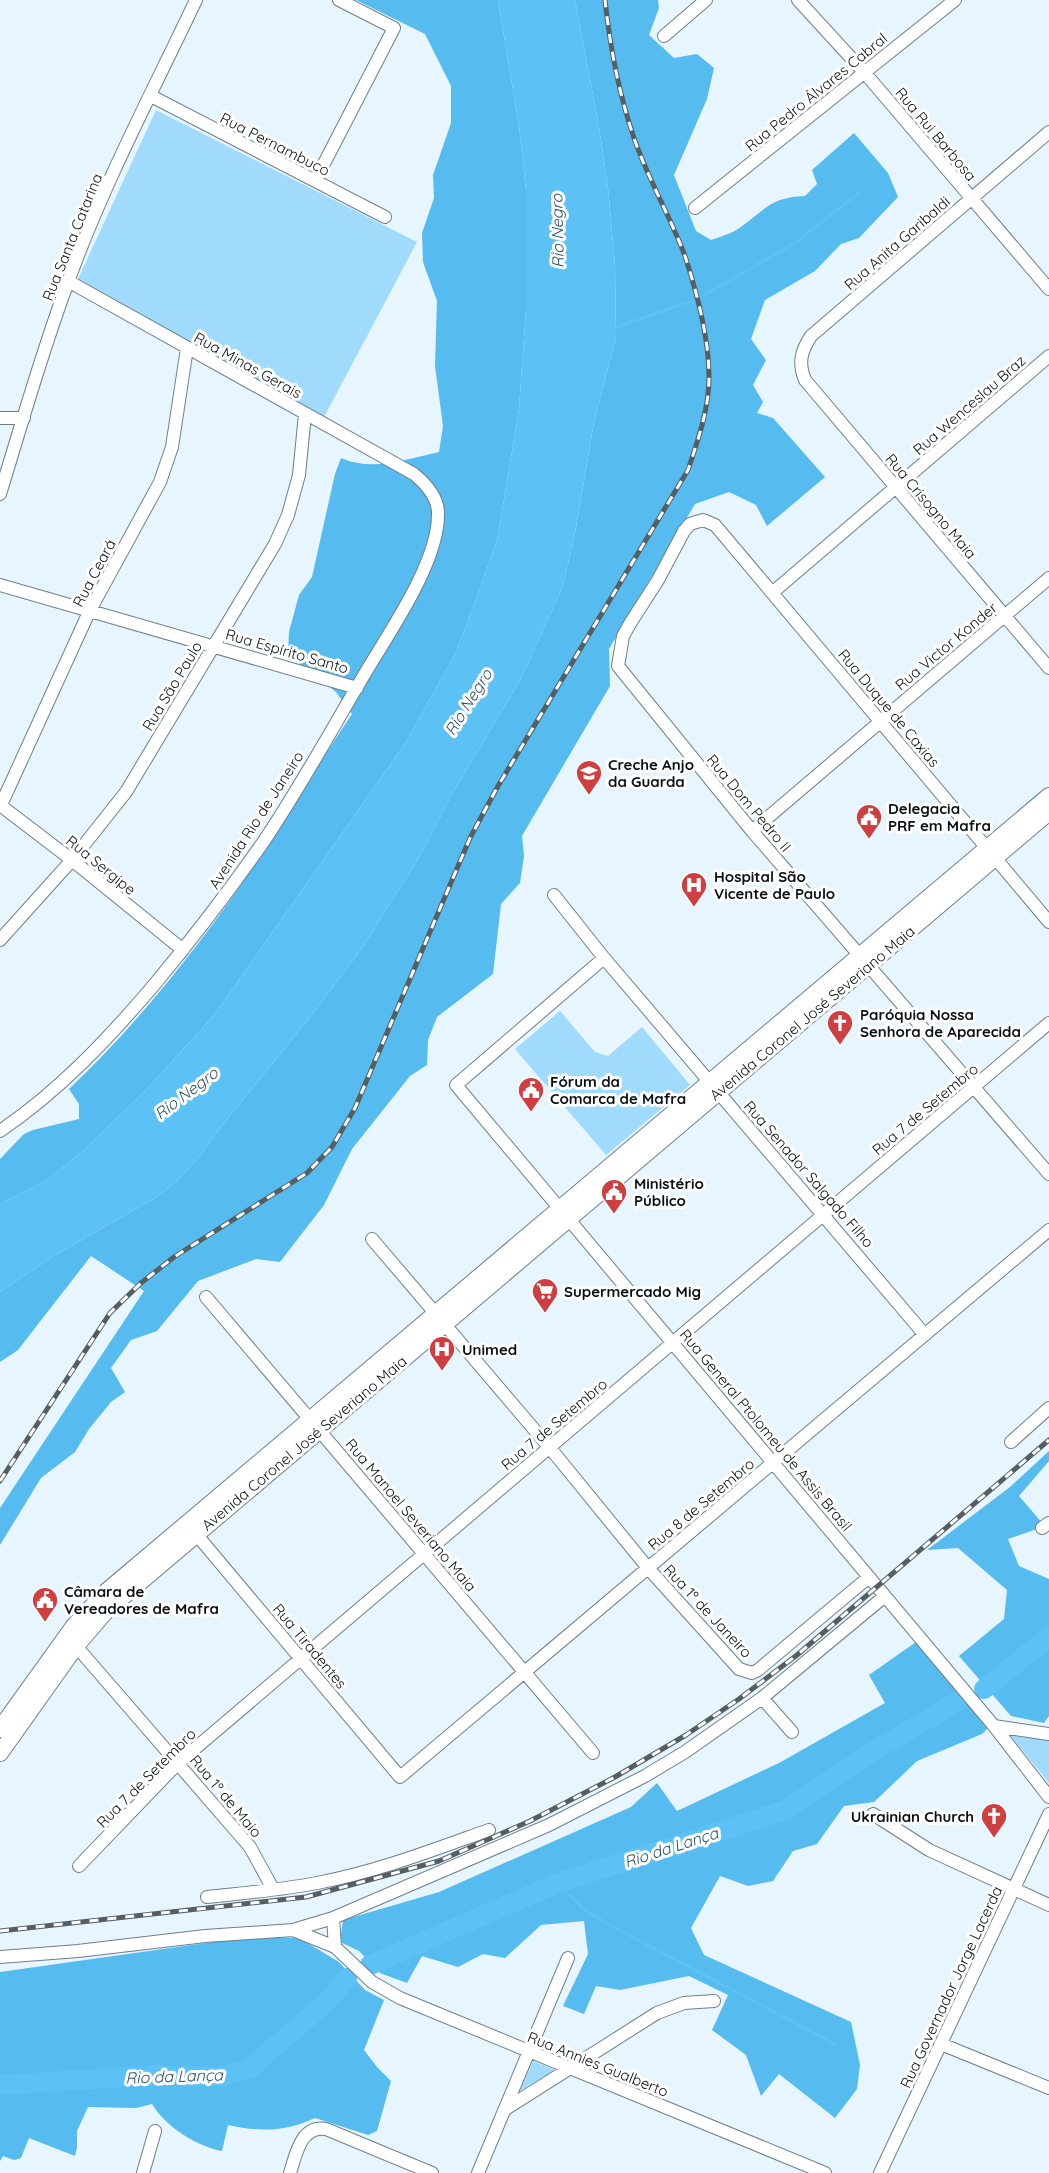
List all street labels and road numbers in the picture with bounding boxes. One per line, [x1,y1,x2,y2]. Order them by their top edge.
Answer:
street label: Rua Pedro Álvares Cabral [741,29,891,155]
street label: Rua Rui Barbosa [891,83,981,185]
street label: Rua Pernambuco [217,108,333,180]
street label: Rua Santa Catarina [38,170,106,304]
street label: Rua Anita Garibaldi [840,192,954,294]
street label: Rua Minas Gerais [191,328,305,402]
street label: Rua Wenceslau Braz [909,351,1029,459]
street label: Rua Crisogno Maia [881,450,981,562]
street label: Rua Ceará [68,536,120,610]
street label: Rua Victor Konder [891,598,1001,694]
street label: Rua Espírito Santo [223,624,351,678]
street label: Rua São Paulo [138,638,206,734]
street label: Rua Duque de Caxias [834,645,944,771]
street label: Avenida Rio de Janeiro [204,748,308,892]
street label: Rua Dom Pedro II [703,750,795,856]
street label: Rua Sergipe [62,831,140,899]
street label: Avenida Coronel José Severiano Maia [706,922,918,1104]
street label: Rua 7 de Setembro [868,1059,982,1159]
street label: Rua Senador Salgado Filho [740,1097,878,1251]
street label: Rua General Ptolomeu de Assis Brasil [676,1325,856,1535]
street label: Avenida Coronel José Severiano Maia [198,1352,410,1534]
street label: Rua 7 de Setembro [497,1374,611,1474]
street label: Rua Manoel Severiano Maia [341,1435,481,1595]
street label: Rua 8 de Setembro [644,1454,758,1554]
street label: Rua 1º de Janeiro [660,1560,756,1662]
street label: Rua Tiradentes [269,1600,351,1692]
street label: Rua 7 de Setembro [92,1724,200,1832]
street label: Rua 1º de Maio [186,1751,266,1841]
street label: Rua Governador Jorge Lacerda [896,1883,1006,2091]
street label: Rua Annies Gualberto [525,2027,671,2101]

